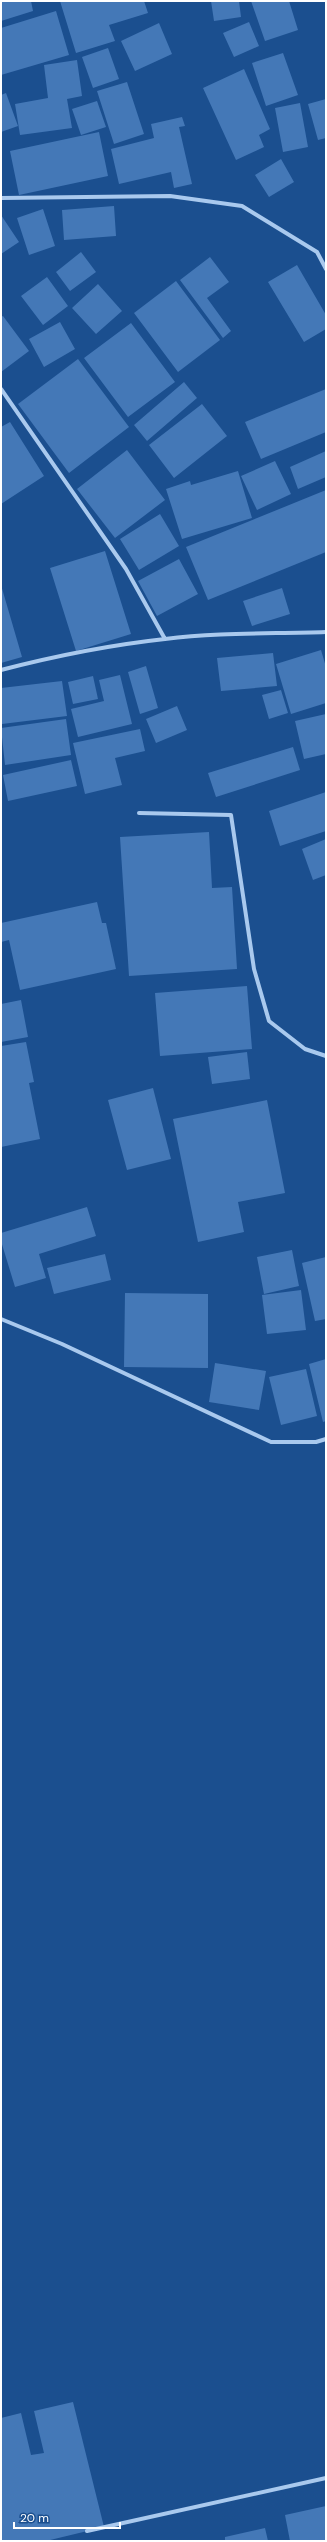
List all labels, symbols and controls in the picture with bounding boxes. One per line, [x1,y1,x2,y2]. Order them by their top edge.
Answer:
scale bar [14,2504,120,2530]
text: 20 m [20,2510,49,2526]

